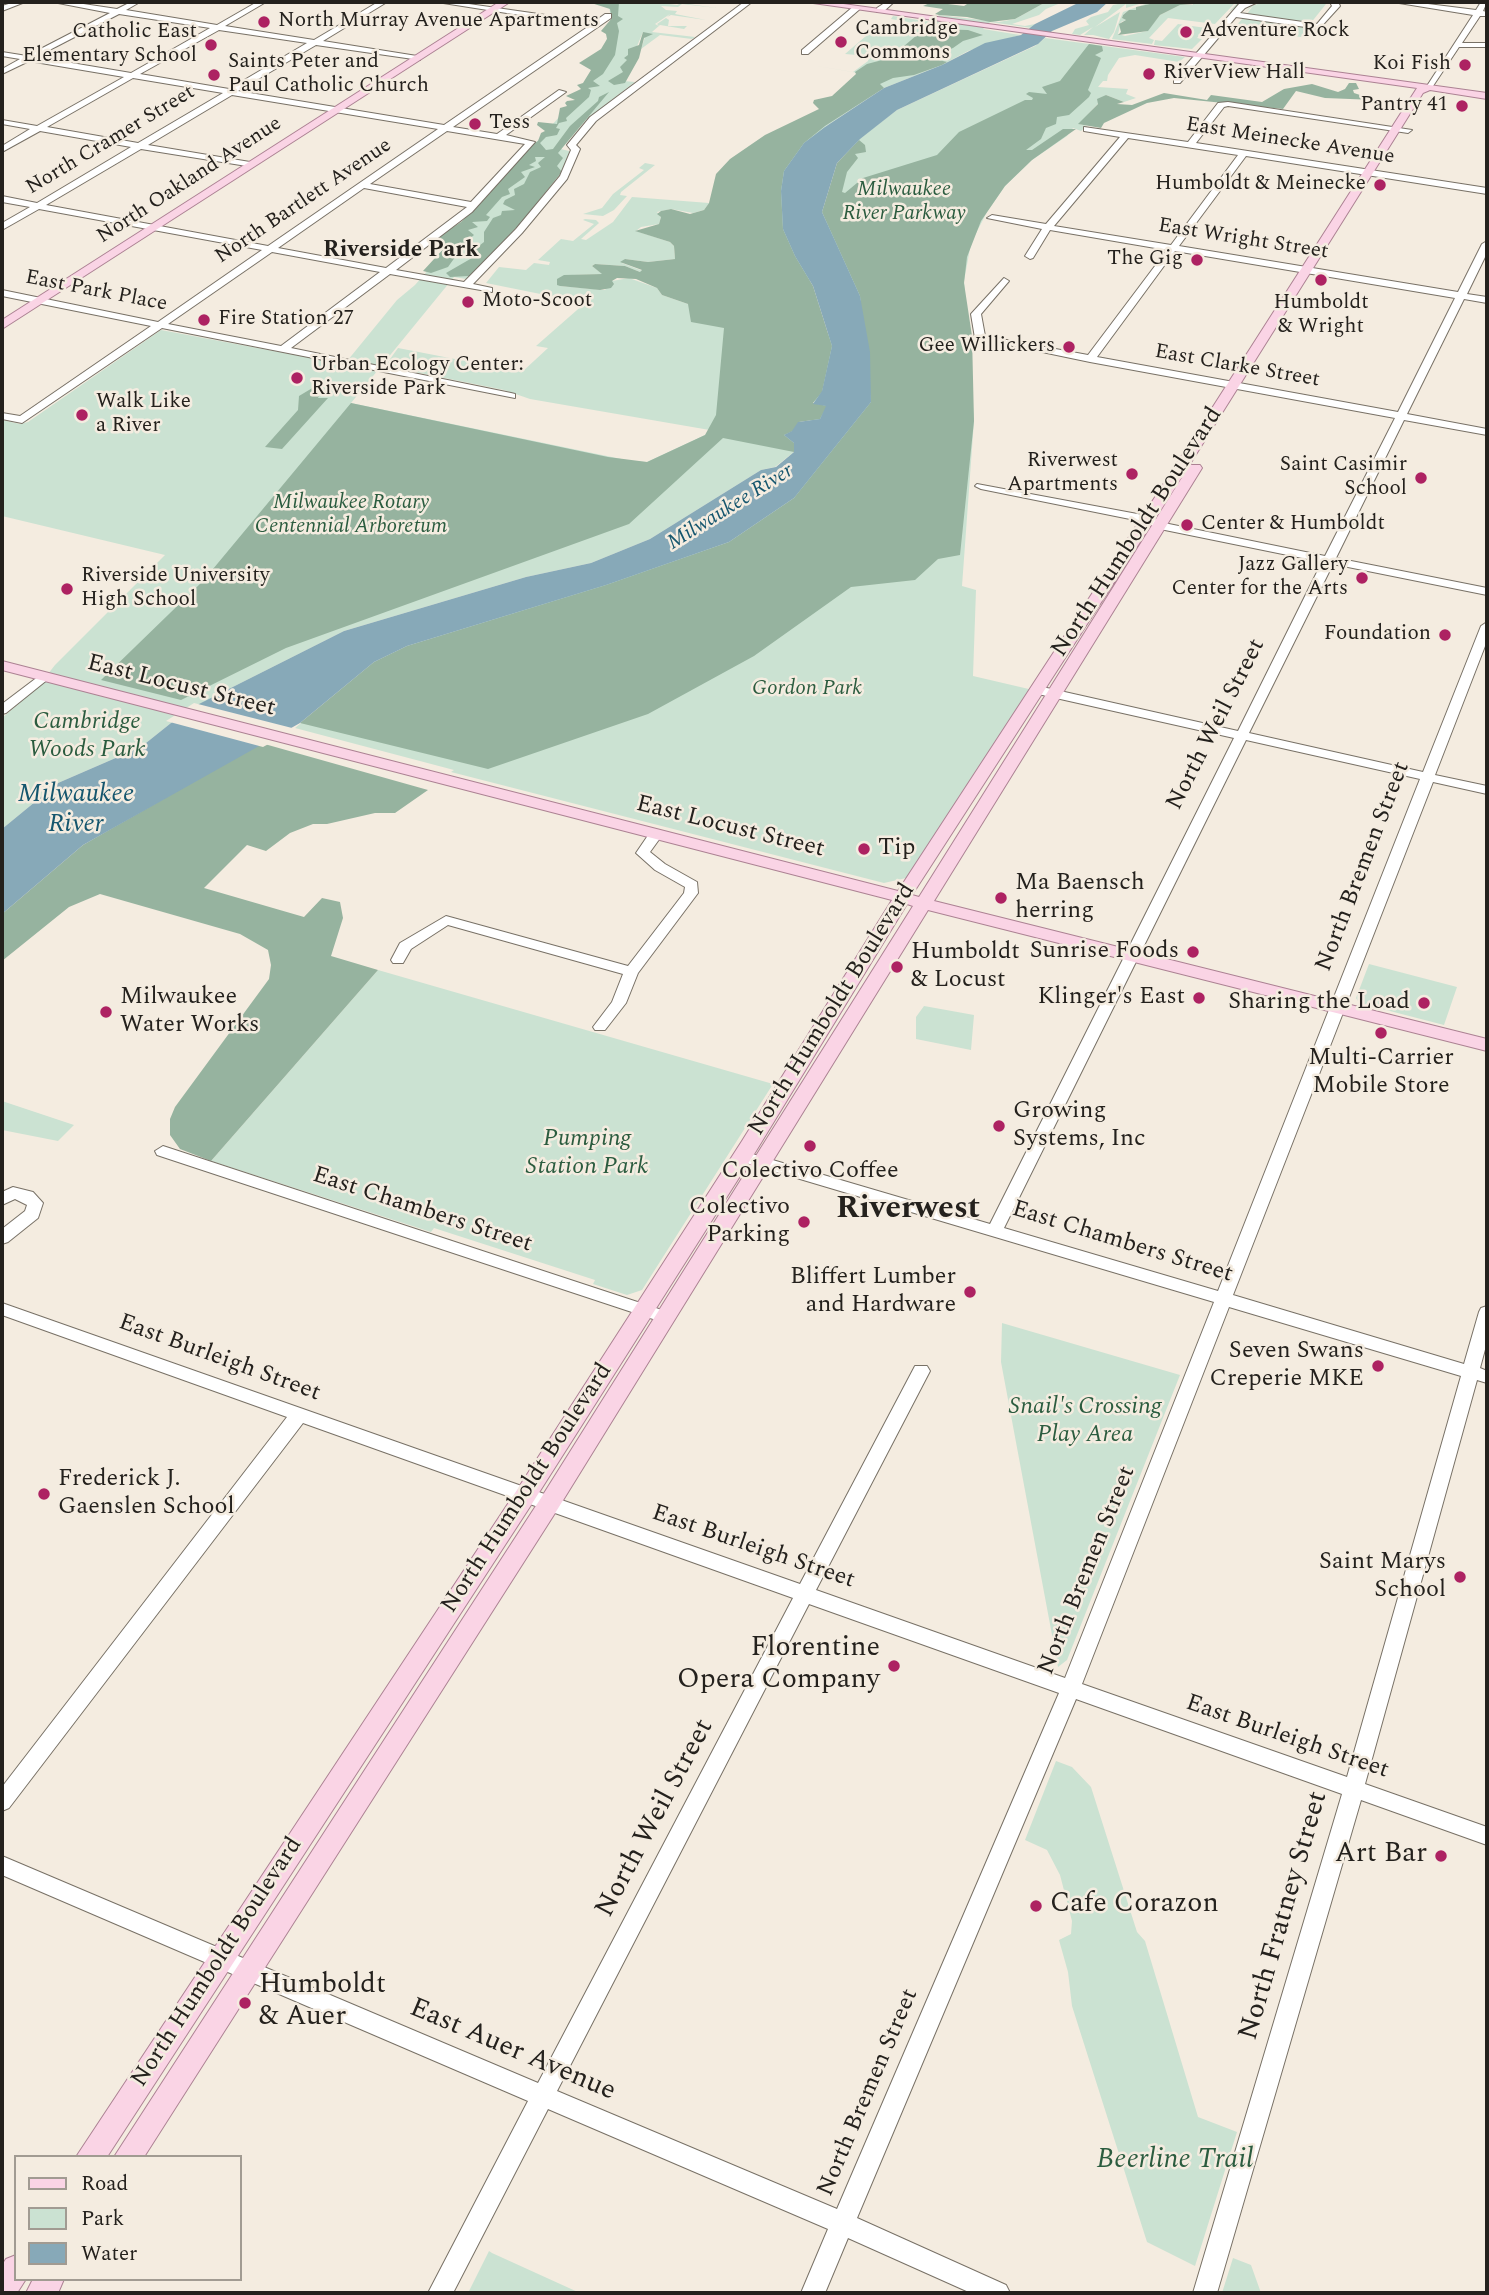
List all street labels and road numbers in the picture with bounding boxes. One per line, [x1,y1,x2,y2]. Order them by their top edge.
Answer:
street label: North Cramer Street [22,81,200,201]
street label: North Oakland Avenue [93,112,287,250]
street label: East Meinecke Avenue [1184,113,1396,171]
street label: North Bartlett Avenue [211,134,397,270]
street label: East Wright Street [1156,214,1330,266]
street label: East Park Place [23,266,169,318]
street label: East Clarke Street [1152,340,1322,394]
street label: North Humboldt Boulevard [1046,403,1230,663]
street label: North Weil Street [1161,635,1273,815]
street label: East Locust Street [84,650,278,724]
street label: North Bremen Street [1311,758,1417,976]
street label: East Locust Street [633,791,827,865]
street label: North Humboldt Boulevard [743,878,923,1142]
street label: East Chambers Street [308,1162,536,1260]
street label: East Chambers Street [1008,1196,1236,1290]
street label: East Burleigh Street [114,1309,324,1409]
street label: North Humboldt Boulevard [436,1359,620,1619]
street label: North Bremen Street [1033,1463,1143,1679]
street label: East Burleigh Street [648,1500,858,1596]
street label: East Burleigh Street [1182,1690,1392,1786]
street label: North Weil Street [590,1714,722,1924]
street label: North Fratney Street [1233,1788,1337,2044]
street label: North Humboldt Boulevard [126,1833,310,2093]
street label: North Bremen Street [812,1985,926,2201]
street label: East Auer Avenue [404,1992,620,2110]

